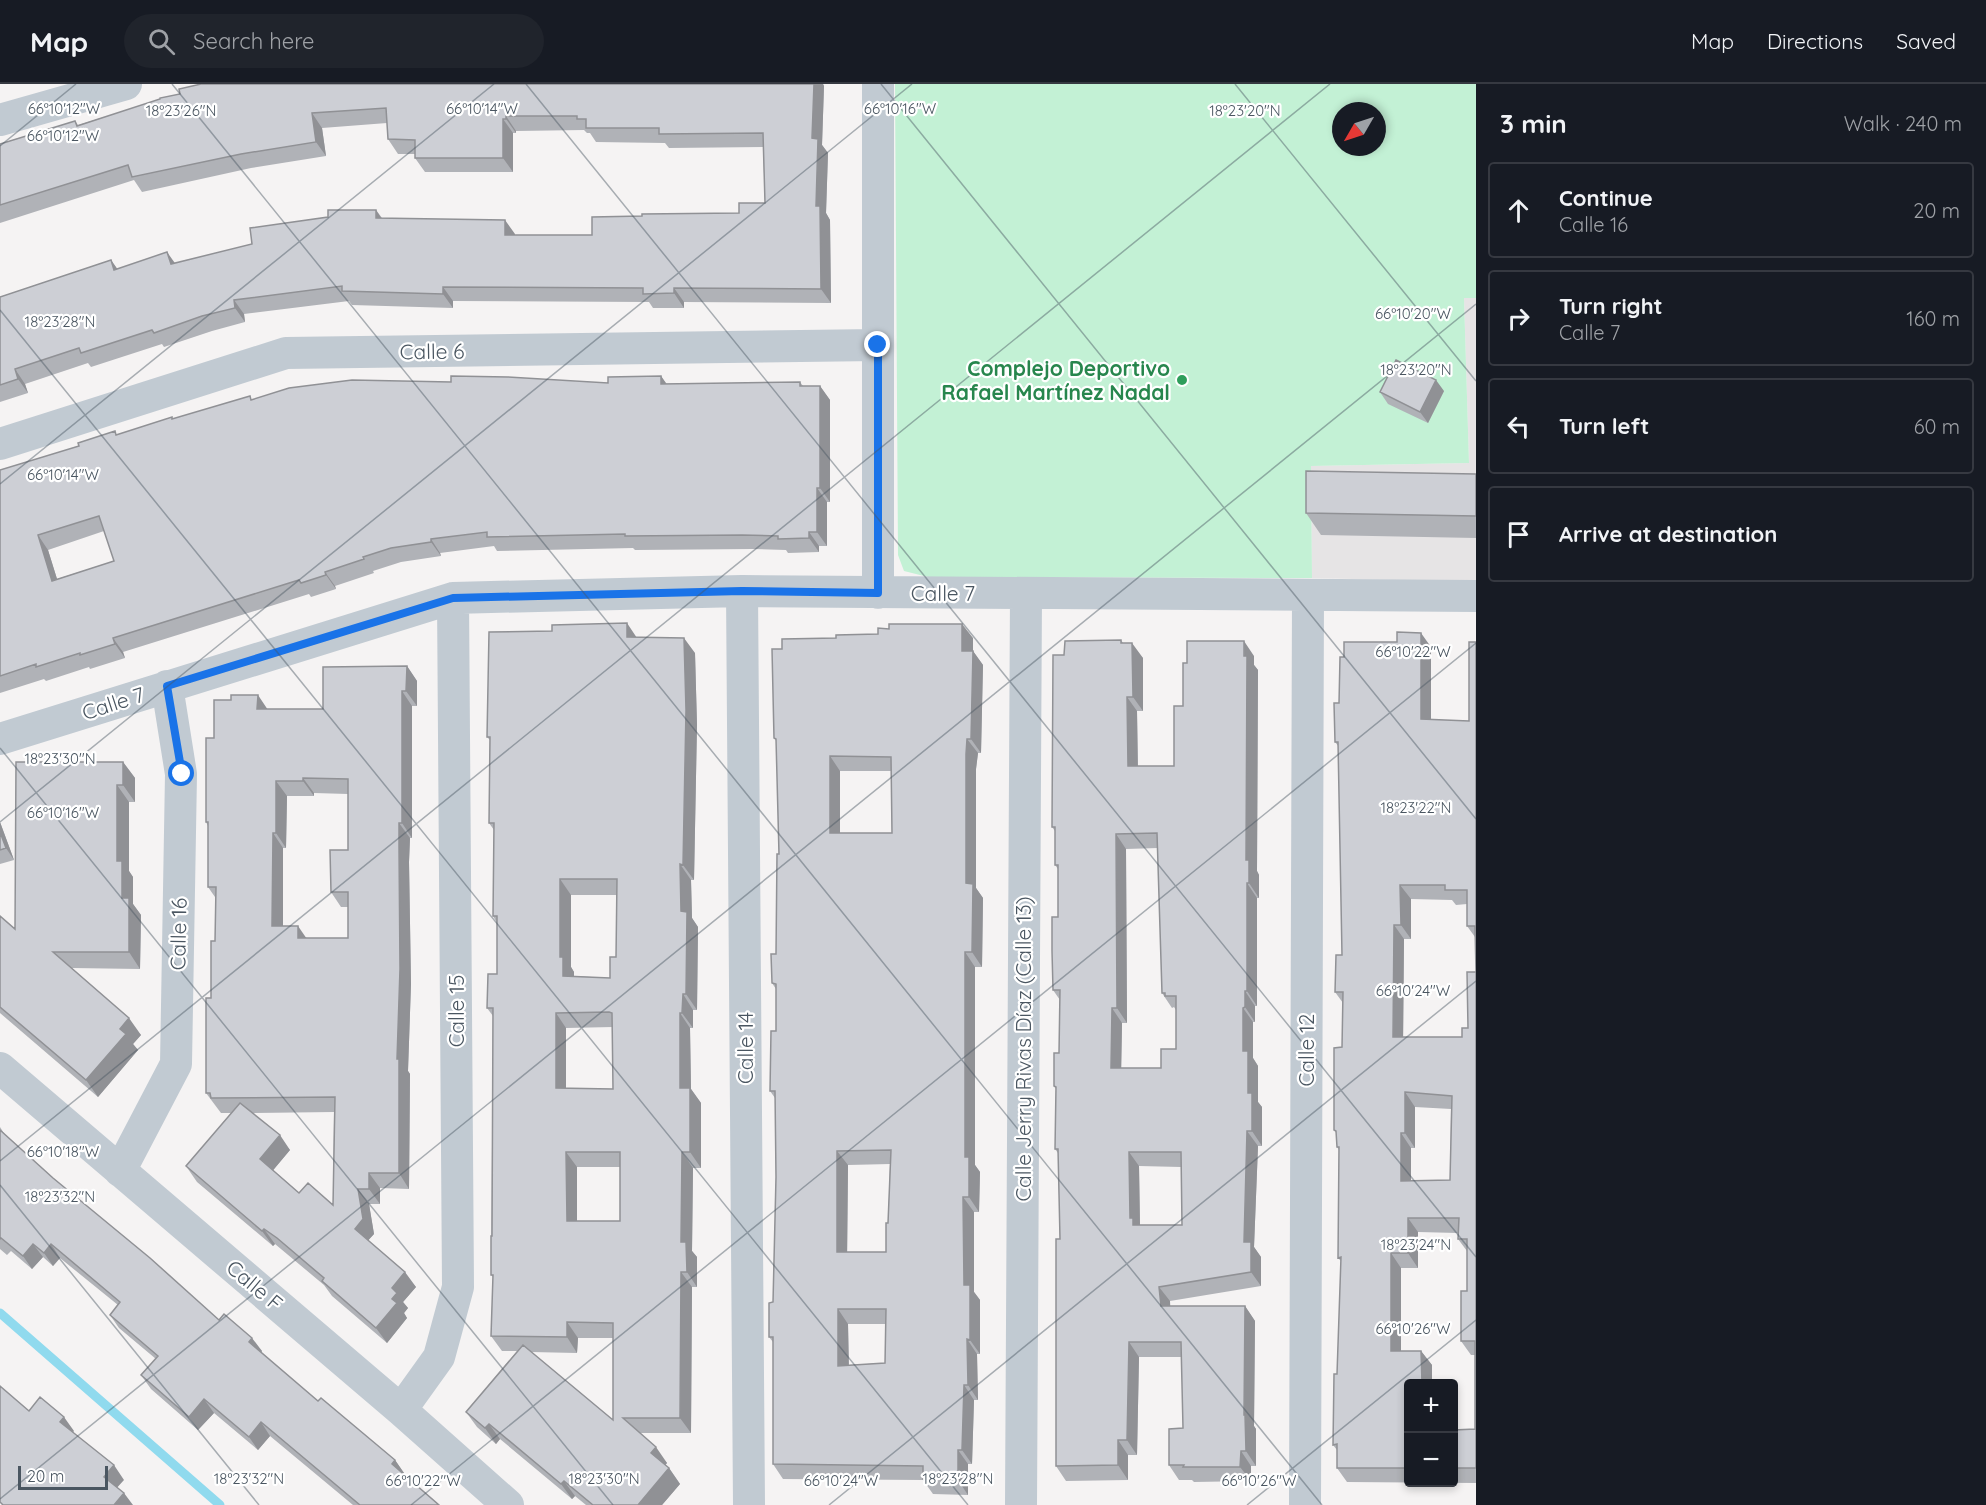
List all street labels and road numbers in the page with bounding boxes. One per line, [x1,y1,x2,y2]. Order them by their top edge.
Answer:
street label: Calle 6 [399,337,465,365]
street label: Calle 7 [911,580,975,606]
street label: Calle 7 [78,681,148,725]
street label: Calle Jerry Rivas Díaz (Calle 13) [1010,896,1036,1202]
street label: Calle 16 [164,897,192,971]
street label: Calle 15 [443,975,469,1047]
street label: Calle 14 [732,1012,758,1084]
street label: Calle 12 [1293,1014,1319,1086]
street label: Calle F [222,1254,288,1316]

